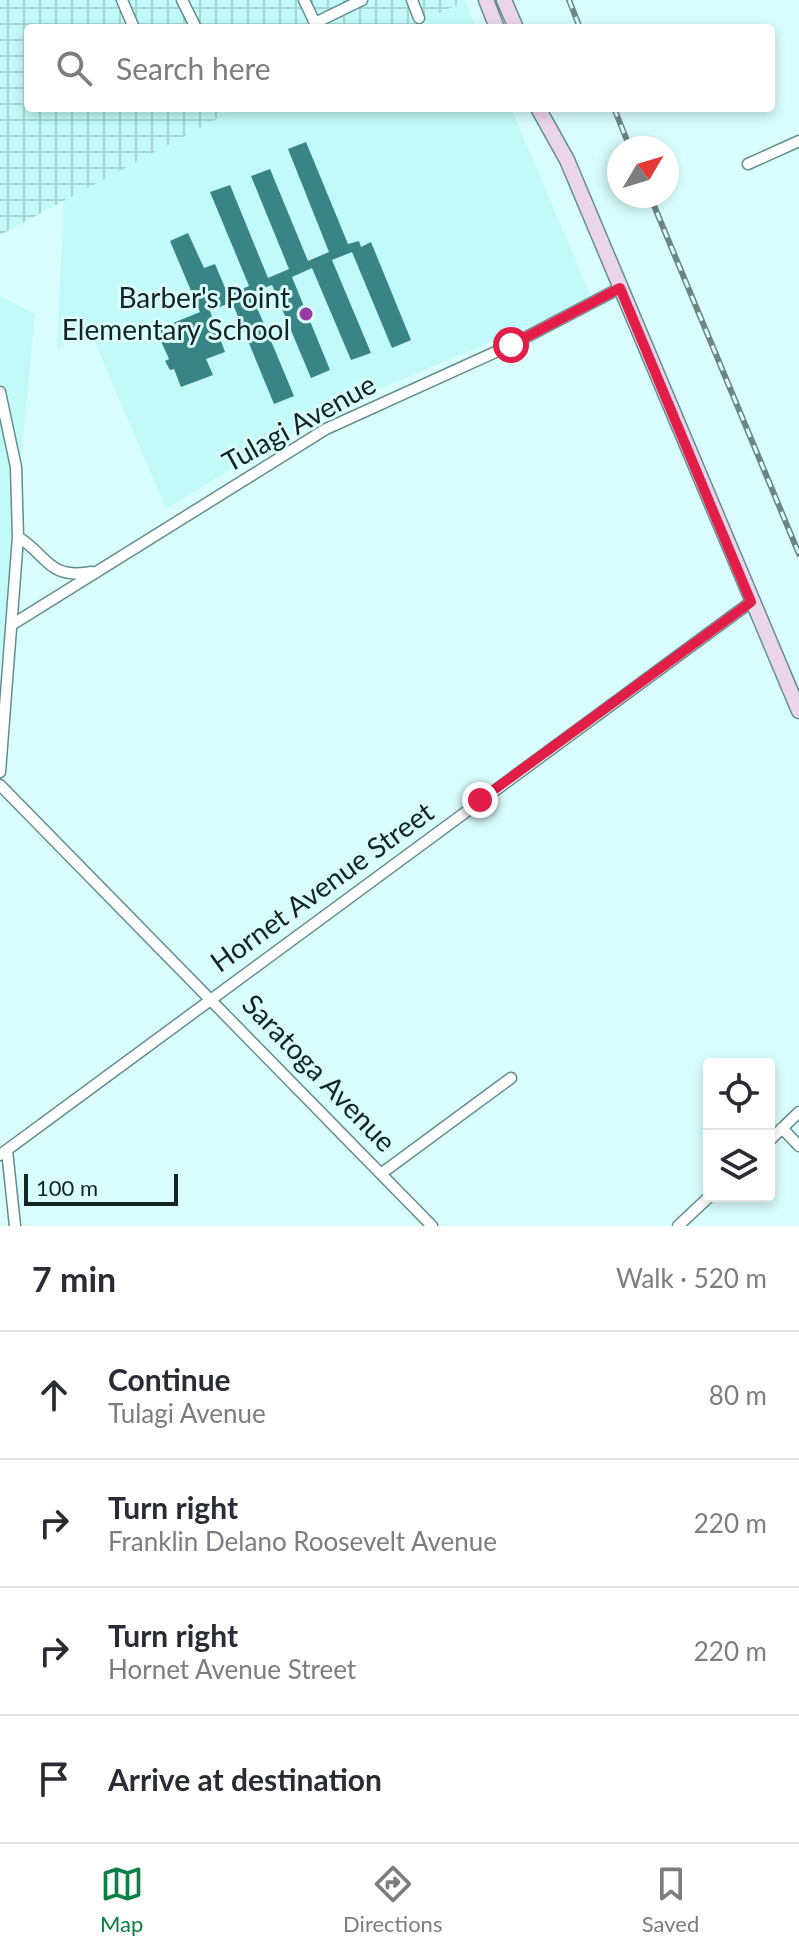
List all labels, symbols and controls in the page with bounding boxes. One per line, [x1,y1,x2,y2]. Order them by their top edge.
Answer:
search box [24,24,775,112]
icon: search [52,46,96,90]
text: Search here [116,50,271,86]
north arrow [607,136,679,208]
place label: Barber's Point Elementary School [62,280,290,346]
marker: Barber's Point Elementary School [297,305,315,323]
route start [493,327,529,363]
street label: Tulagi Avenue [216,366,381,478]
route end [462,782,498,818]
street label: Hornet Avenue Street [203,794,439,978]
street label: Saratoga Avenue [236,986,403,1158]
map controls [703,1058,775,1202]
button: locate [703,1058,775,1130]
button: layers [703,1130,775,1202]
scale bar [24,1170,178,1206]
text: 100 m [36,1174,98,1201]
text: 7 min [32,1258,116,1299]
text: Walk · 520 m [616,1262,767,1294]
text: Continue [108,1361,231,1397]
icon: ahead [32,1373,76,1417]
text: 80 m [709,1379,767,1411]
text: Tulagi Avenue [108,1397,266,1429]
text: Turn right [108,1489,238,1525]
icon: right [32,1501,76,1545]
text: 220 m [694,1507,767,1539]
text: Franklin Delano Roosevelt Avenue [108,1525,497,1557]
text: Turn right [108,1617,238,1653]
icon: right [32,1629,76,1673]
text: 220 m [694,1635,767,1667]
text: Hornet Avenue Street [108,1653,356,1685]
icon: arrive [32,1757,76,1801]
text: Arrive at destination [108,1761,382,1797]
tab: Map [100,1862,144,1937]
tab: Directions [343,1862,442,1937]
tab: Saved [642,1862,699,1937]

